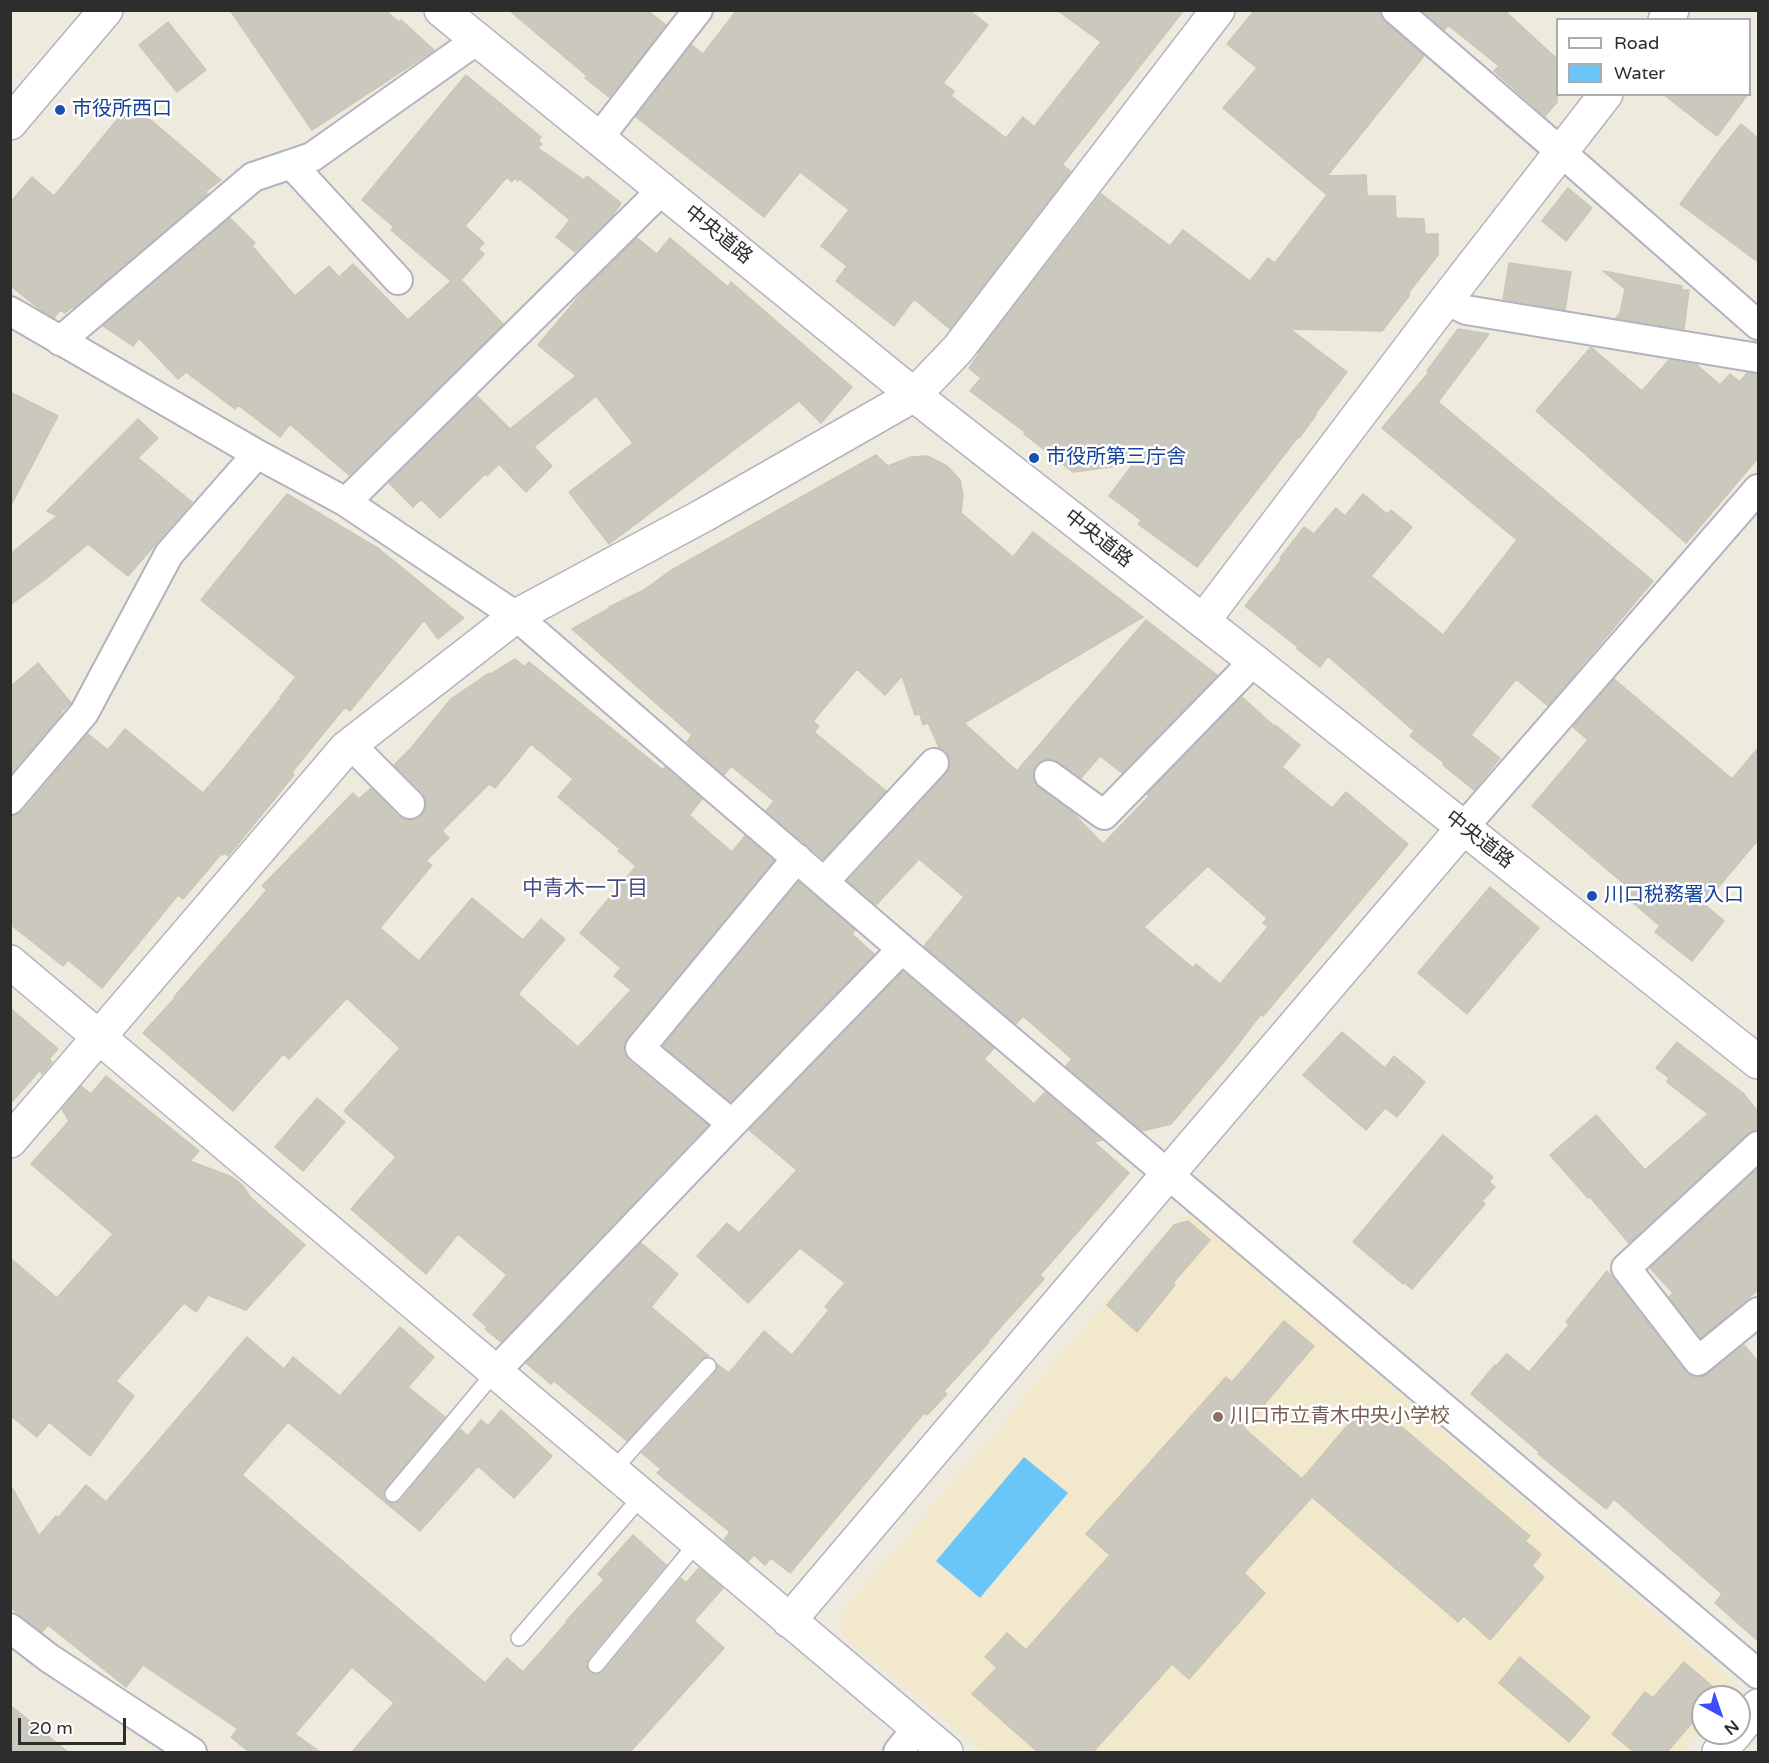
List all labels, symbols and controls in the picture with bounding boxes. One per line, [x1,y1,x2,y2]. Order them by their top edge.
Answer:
legend [1556,18,1751,96]
text: Road [1614,32,1659,54]
text: Water [1614,62,1665,84]
place label: 市役所西口 [72,98,172,122]
marker: 市役所西口 [53,103,67,117]
street label: 中央道路 [679,201,757,269]
place label: 市役所第三庁舎 [1046,446,1186,470]
marker: 市役所第三庁舎 [1027,451,1041,465]
street label: 中央道路 [1059,505,1137,573]
street label: 中央道路 [1440,806,1518,874]
district label: 中青木一丁目 [522,876,648,902]
place label: 川口税務署入口 [1604,884,1744,908]
marker: 川口税務署入口 [1585,889,1599,903]
place label: 川口市立青木中央小学校 [1230,1405,1450,1429]
marker: 川口市立青木中央小学校 [1211,1410,1225,1424]
north arrow [1691,1685,1751,1745]
scale bar [21,1706,129,1744]
text: N [1720,1715,1743,1739]
text: 20 m [29,1717,73,1739]

